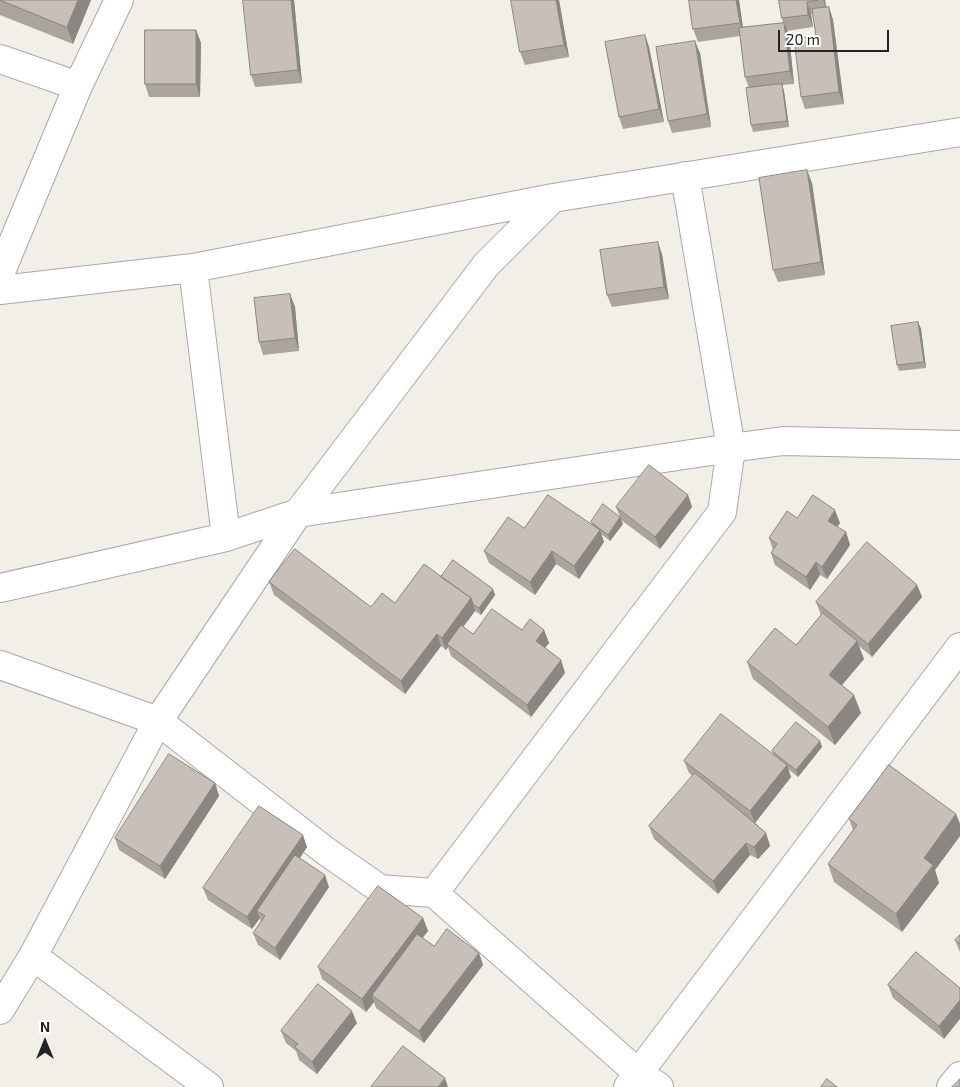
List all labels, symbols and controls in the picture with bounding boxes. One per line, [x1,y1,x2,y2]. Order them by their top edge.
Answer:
scale bar [780,20,891,52]
text: 20 m [786,30,820,48]
north arrow [20,1017,70,1067]
text: N [40,1018,50,1035]

